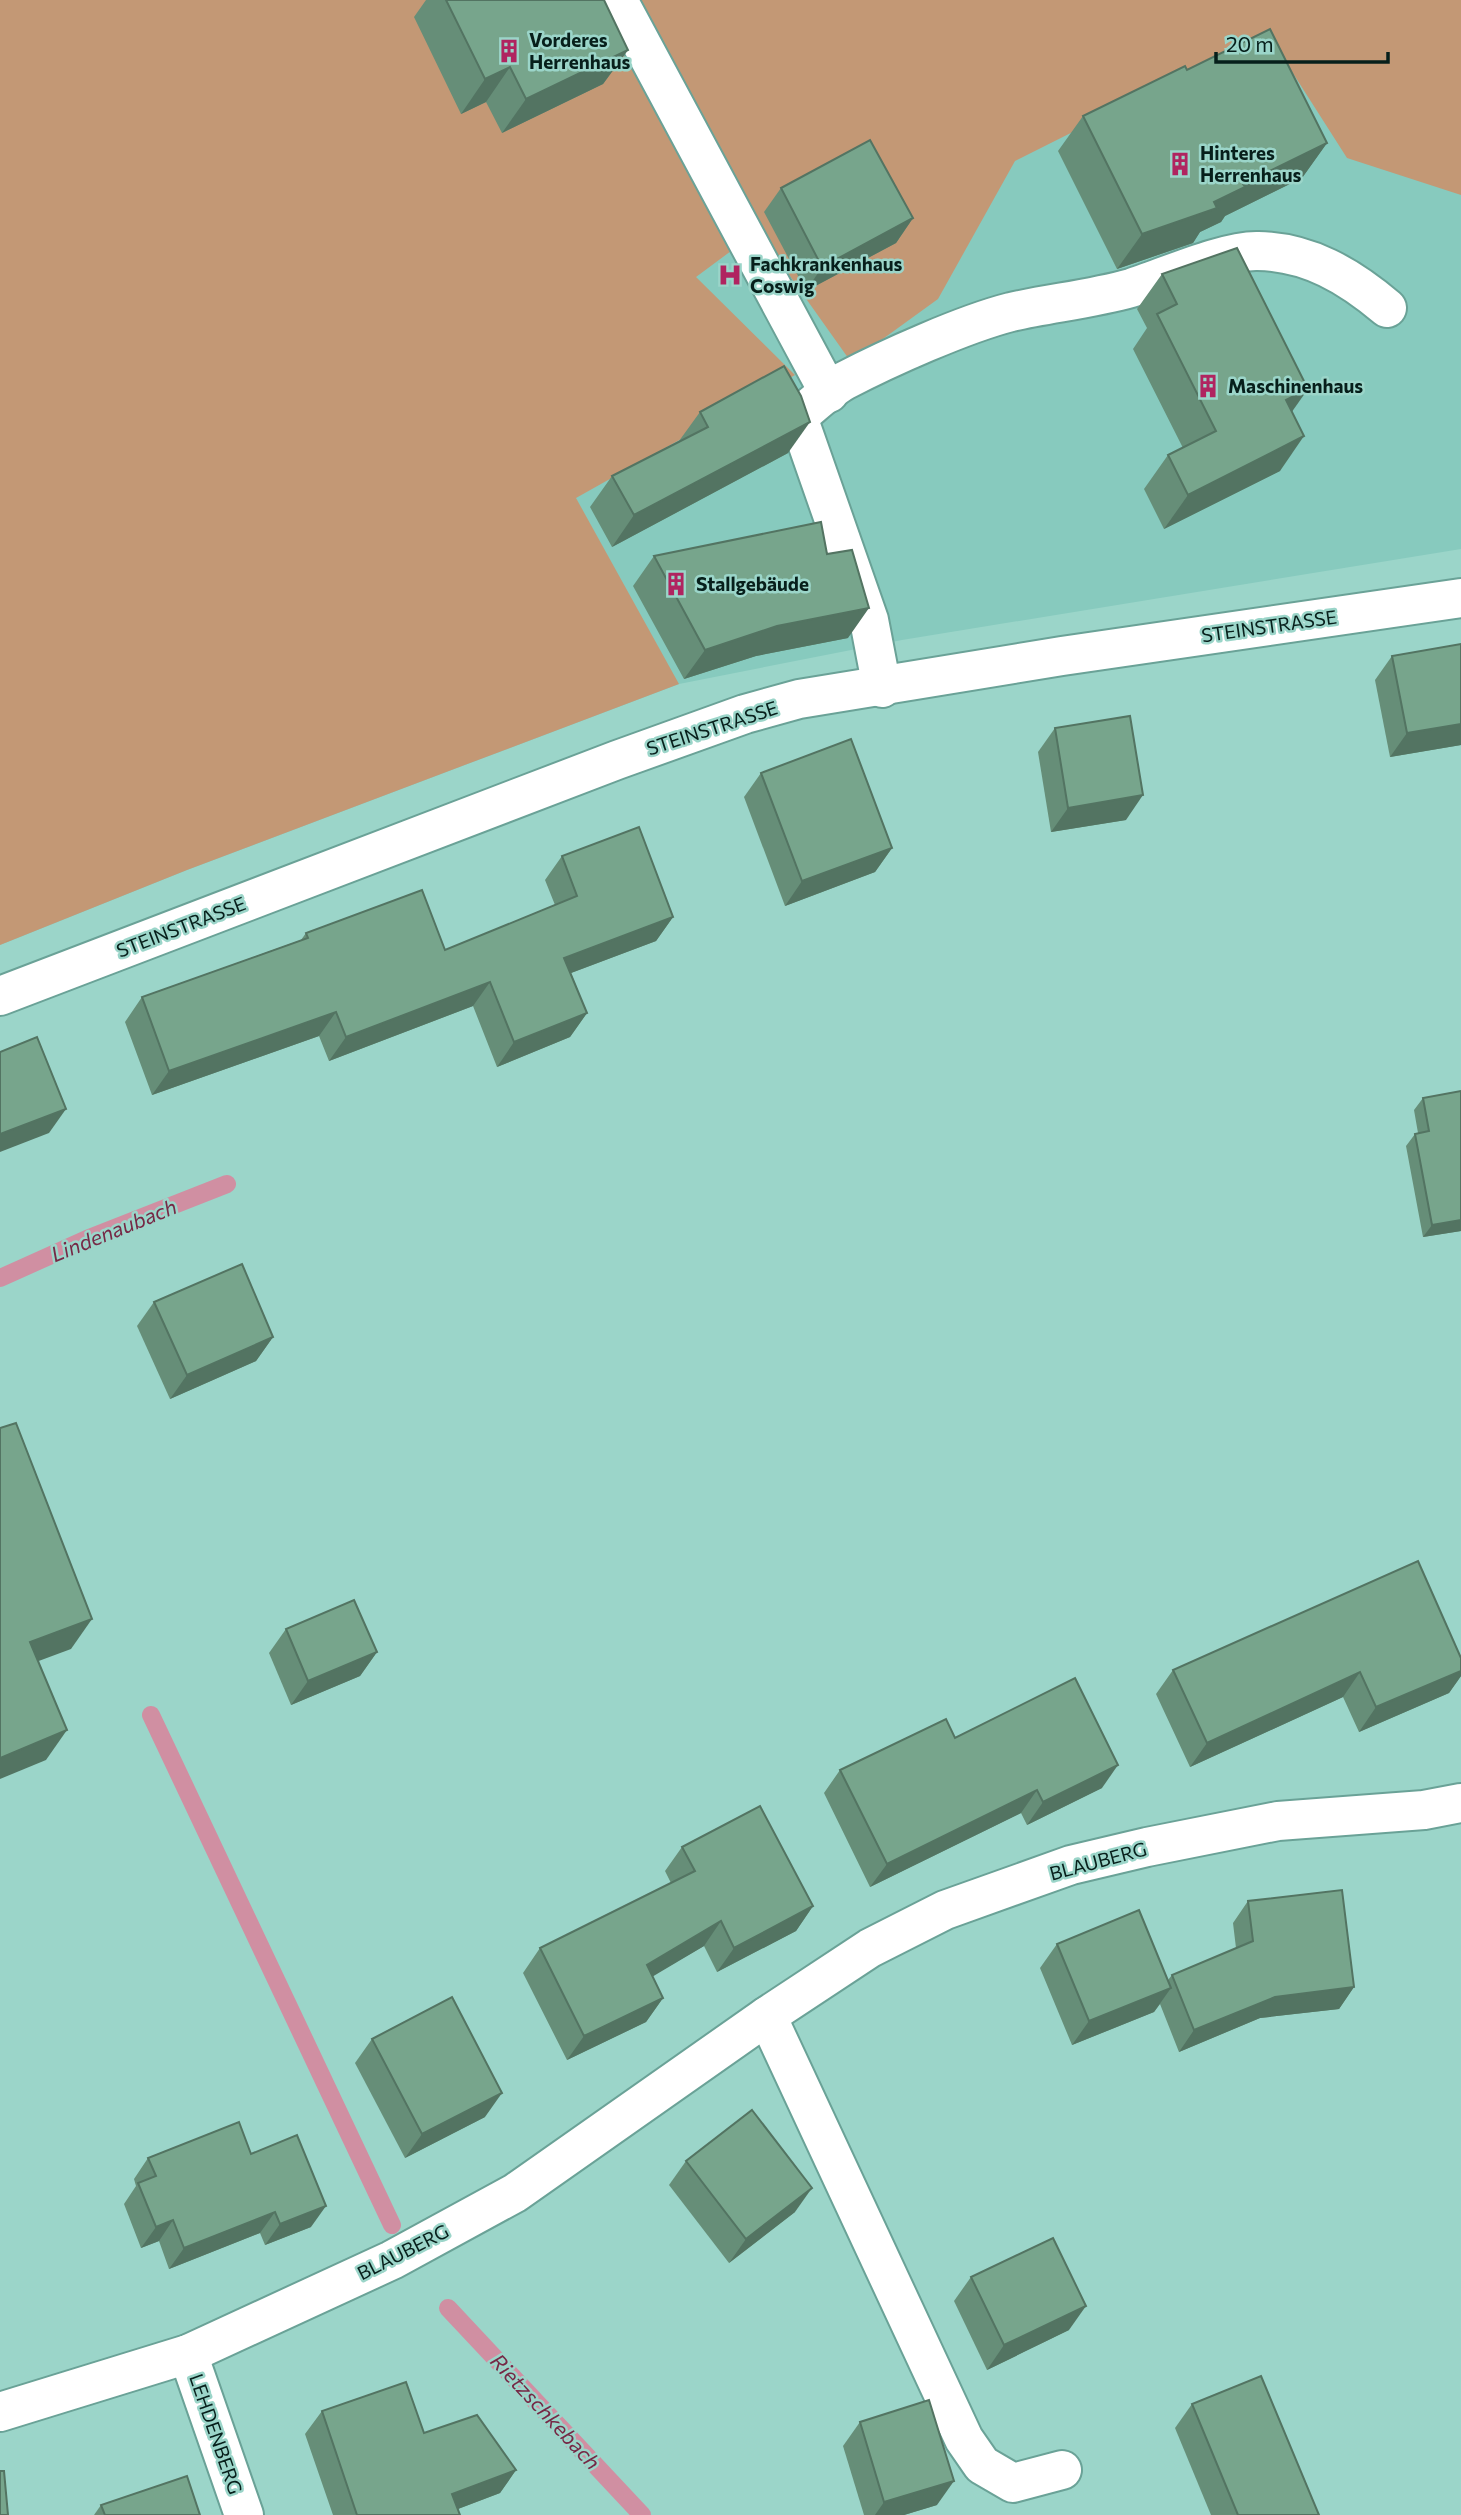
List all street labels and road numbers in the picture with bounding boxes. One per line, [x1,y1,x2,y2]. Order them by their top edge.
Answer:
street label: STEINSTRASSE [1200,605,1338,646]
street label: STEINSTRASSE [643,695,780,760]
street label: STEINSTRASSE [113,891,249,962]
street label: BLAUBERG [1047,1837,1149,1884]
street label: BLAUBERG [353,2219,452,2284]
street label: LEHDENBERG [185,2371,248,2497]

